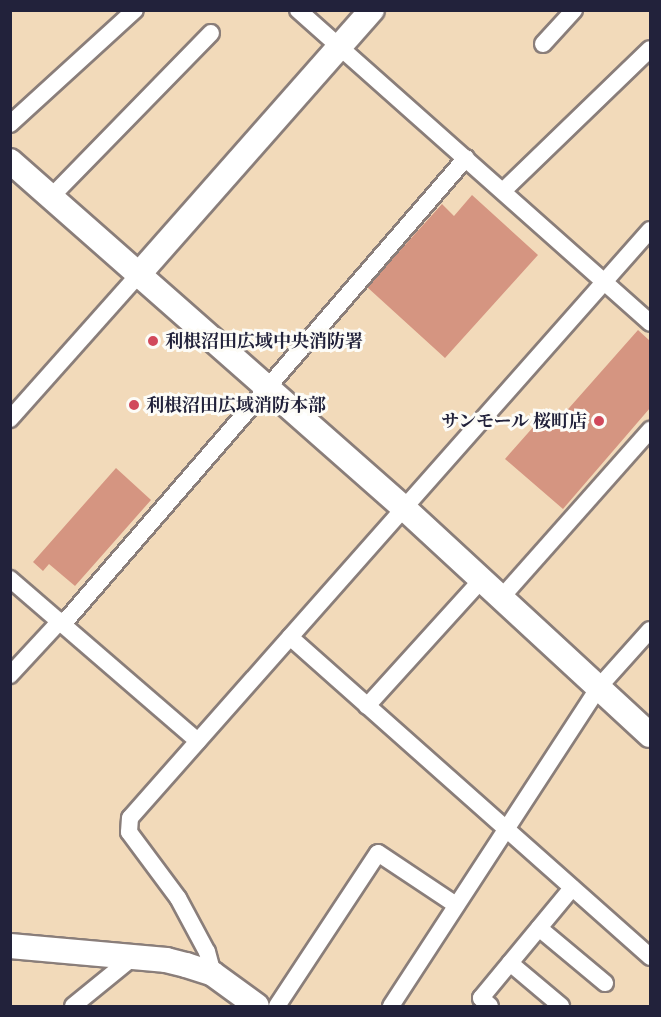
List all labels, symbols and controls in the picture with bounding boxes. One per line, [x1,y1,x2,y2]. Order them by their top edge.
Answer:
place label: 利根沼田広域中央消防署 [165,330,363,352]
marker: 利根沼田広域中央消防署 [146,334,160,348]
place label: 利根沼田広域消防本部 [146,394,326,416]
marker: 利根沼田広域消防本部 [127,398,141,412]
place label: サンモール 桜町店 [440,410,587,432]
marker: サンモール 桜町店 [592,414,606,428]

